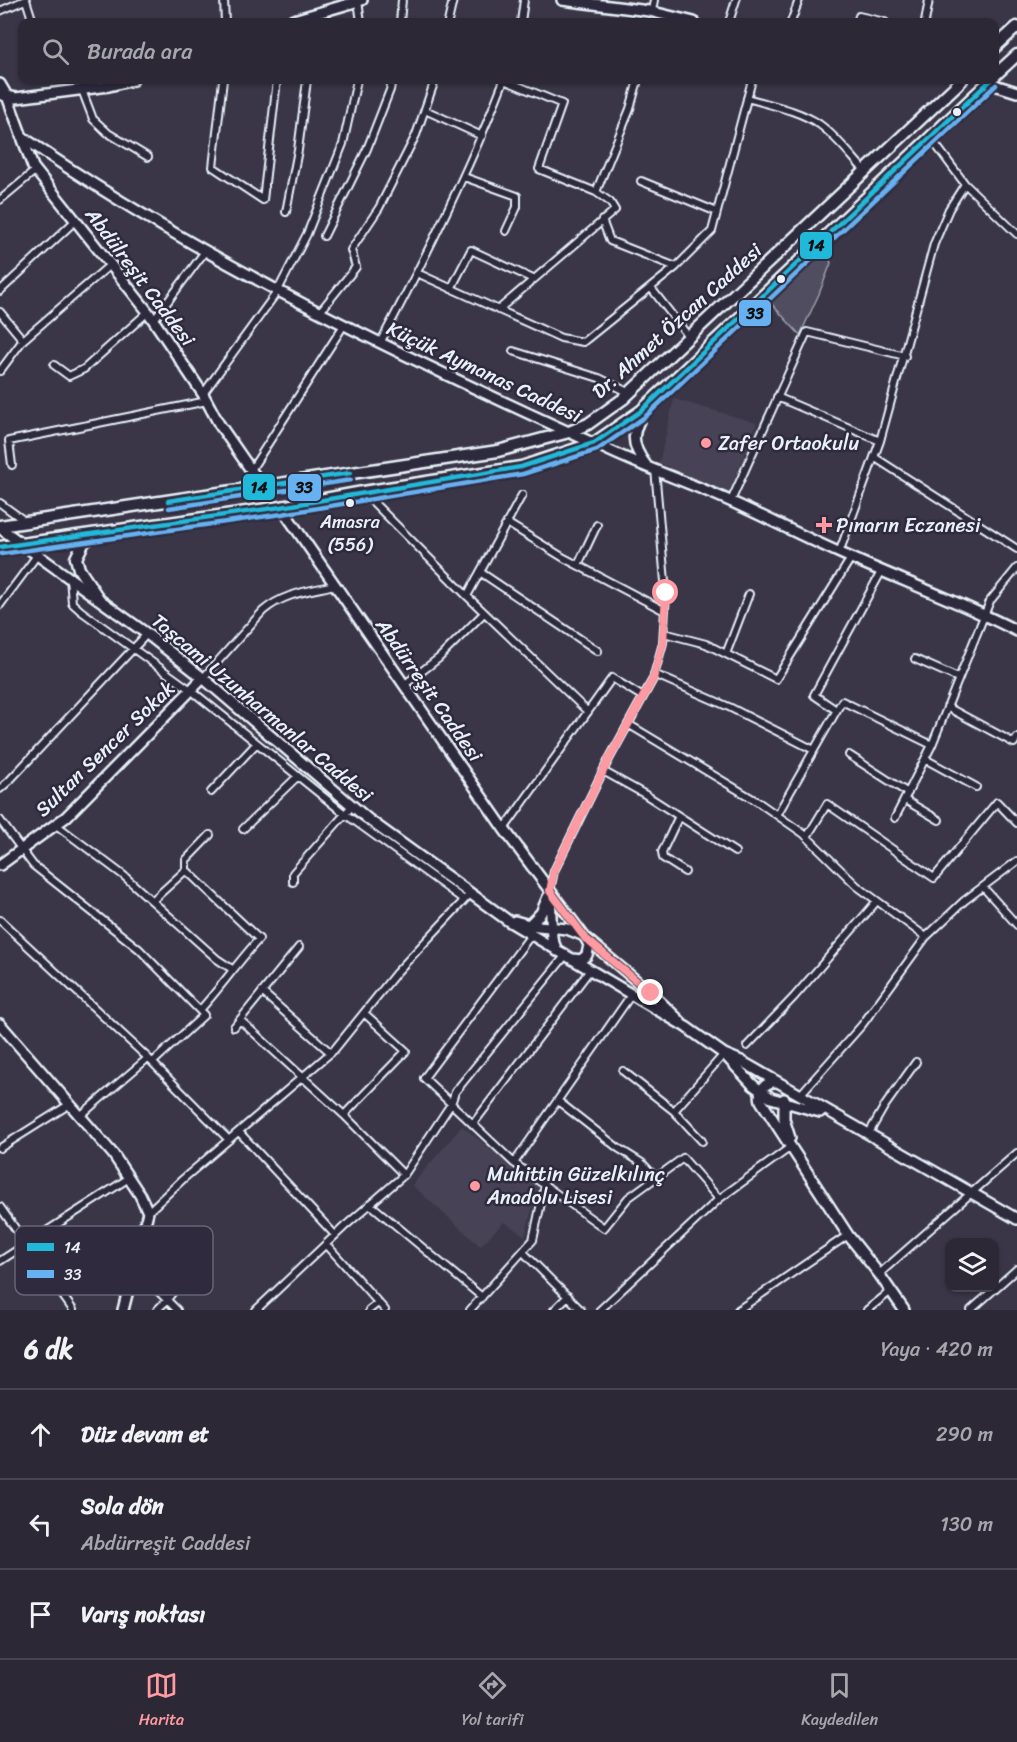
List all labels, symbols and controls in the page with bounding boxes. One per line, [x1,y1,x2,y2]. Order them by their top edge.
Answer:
search box [18,18,999,84]
text: Burada ara [87,32,192,71]
icon: search [39,35,72,68]
unlabelled marker [951,106,963,118]
street label: Abdülreşit Caddesi [75,199,205,355]
line badge: 14 [799,231,833,260]
text: 14 [808,231,824,260]
street label: Dr. Ahmet Özcan Caddesi [584,233,772,408]
unlabelled marker [775,273,787,285]
line badge: 33 [738,299,772,327]
text: 33 [745,299,764,328]
street label: Küçük Aymanas Caddesi [380,311,589,433]
place label: Zafer Ortaokulu [718,426,860,461]
marker: Zafer Ortaokulu [699,436,713,450]
line badge: 14 [242,473,276,501]
text: 14 [251,473,267,502]
line badge: 33 [287,473,322,502]
text: 33 [294,473,313,502]
marker: Amasra (556) [344,497,356,509]
place label: Amasra (556) [319,506,381,561]
place label: Pınarın Eczanesi [836,508,981,543]
marker: Pınarın Eczanesi [817,518,831,532]
route start [652,579,678,605]
street label: Taşcami Uzunharmanlar Caddesi [143,604,382,813]
street label: Abdürreşit Caddesi [366,610,493,771]
street label: Sultan Sencer Sokak [26,672,184,826]
route end [637,979,663,1005]
place label: Muhittin Güzelkılınç Anadolu Lisesi [486,1157,665,1215]
marker: Muhittin Güzelkılınç Anadolu Lisesi [468,1179,482,1193]
legend [15,1226,213,1295]
text: 14 [64,1233,81,1262]
map controls [945,1238,999,1292]
button: layers [945,1238,999,1292]
text: 33 [64,1260,82,1289]
text: 6 dk [24,1326,73,1372]
text: Yaya · 420 m [881,1332,993,1367]
text: Düz devam et [81,1415,209,1454]
text: 290 m [936,1417,993,1452]
icon: ahead [24,1418,57,1451]
text: Sola dön [81,1487,164,1526]
text: 130 m [940,1507,993,1542]
icon: left [24,1508,57,1541]
text: Abdürreşit Caddesi [81,1526,250,1561]
text: Varış noktası [81,1595,205,1634]
icon: arrive [24,1598,57,1631]
tab: Harita [139,1669,184,1734]
tab: Yol tarifi [462,1669,524,1734]
tab: Kaydedilen [801,1669,878,1734]

